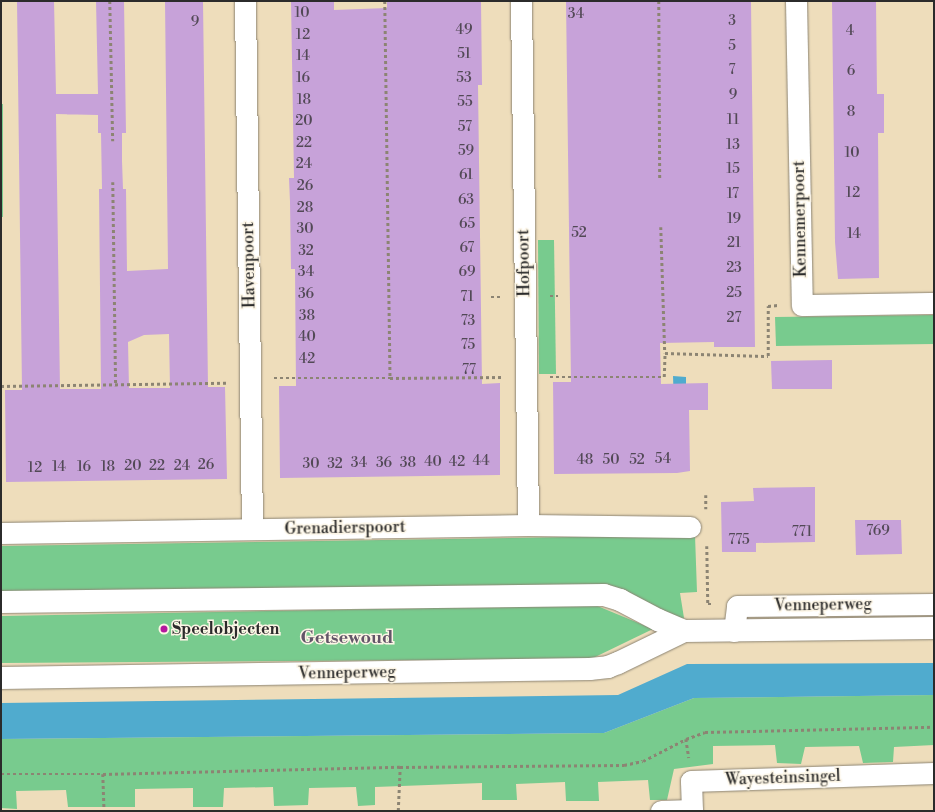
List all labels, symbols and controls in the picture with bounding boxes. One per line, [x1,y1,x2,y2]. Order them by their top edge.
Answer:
house number: 10 [295,5,309,21]
house number: 34 [568,6,584,22]
house number: 3 [728,13,736,29]
house number: 9 [191,14,199,30]
house number: 49 [456,22,472,38]
house number: 4 [846,23,854,39]
house number: 12 [296,27,310,43]
house number: 5 [728,38,736,54]
house number: 51 [457,46,471,62]
house number: 14 [296,48,310,64]
house number: 7 [728,62,736,78]
house number: 6 [847,63,855,79]
house number: 16 [296,70,310,86]
house number: 53 [456,70,472,86]
house number: 9 [729,87,737,103]
house number: 18 [297,92,311,108]
house number: 55 [457,94,473,110]
house number: 8 [847,104,855,120]
house number: 11 [727,112,739,128]
house number: 20 [295,113,313,129]
house number: 57 [458,119,472,135]
house number: 22 [296,135,312,151]
house number: 13 [726,137,740,153]
house number: 59 [458,143,474,159]
house number: 10 [845,145,859,161]
house number: 24 [296,156,312,172]
house number: 15 [726,161,740,177]
street label: Kennemerpoort [789,161,811,277]
house number: 61 [459,167,473,183]
house number: 26 [297,178,313,194]
house number: 12 [846,185,860,201]
house number: 17 [727,186,739,202]
house number: 63 [458,192,474,208]
house number: 28 [297,200,313,216]
house number: 19 [727,211,741,227]
house number: 65 [459,216,475,232]
house number: 30 [296,221,314,237]
street label: Havenpoort [239,222,259,308]
house number: 52 [571,225,587,241]
house number: 14 [847,226,861,242]
street label: Hofpoort [514,229,534,297]
house number: 21 [727,235,741,251]
house number: 67 [460,240,474,256]
house number: 32 [298,243,314,259]
house number: 23 [726,260,742,276]
house number: 34 [298,264,314,280]
house number: 69 [459,264,475,280]
house number: 25 [726,285,742,301]
house number: 36 [298,286,314,302]
house number: 71 [460,289,474,305]
house number: 38 [299,308,315,324]
house number: 27 [727,310,741,326]
house number: 73 [461,313,475,329]
house number: 40 [298,329,316,345]
house number: 75 [461,337,475,353]
house number: 42 [299,351,315,367]
house number: 77 [462,362,476,378]
house number: 54 [655,451,671,467]
house number: 48 [577,452,593,468]
house number: 50 [603,452,619,468]
house number: 52 [629,452,645,468]
house number: 44 [473,453,489,469]
house number: 40 [424,454,442,470]
house number: 42 [449,454,465,470]
house number: 34 [351,455,367,471]
house number: 36 [376,455,392,471]
house number: 38 [400,455,416,471]
house number: 30 [302,456,320,472]
house number: 32 [327,456,343,472]
house number: 26 [198,457,214,473]
house number: 20 [124,458,142,474]
house number: 22 [149,458,165,474]
house number: 24 [174,458,190,474]
house number: 14 [52,459,66,475]
house number: 16 [77,459,91,475]
house number: 18 [101,459,115,475]
house number: 12 [28,460,42,476]
street label: Grenadierspoort [284,517,406,539]
house number: 769 [866,523,890,539]
house number: 771 [792,524,812,540]
house number: 775 [728,532,750,548]
street label: Venneperweg [774,595,872,615]
place label: Speelobjecten [172,619,279,639]
marker: Speelobjecten [159,624,169,634]
district label: Getsewoud [301,627,393,649]
street label: Venneperweg [298,663,396,683]
street label: Wayesteinsingel [725,766,841,790]

